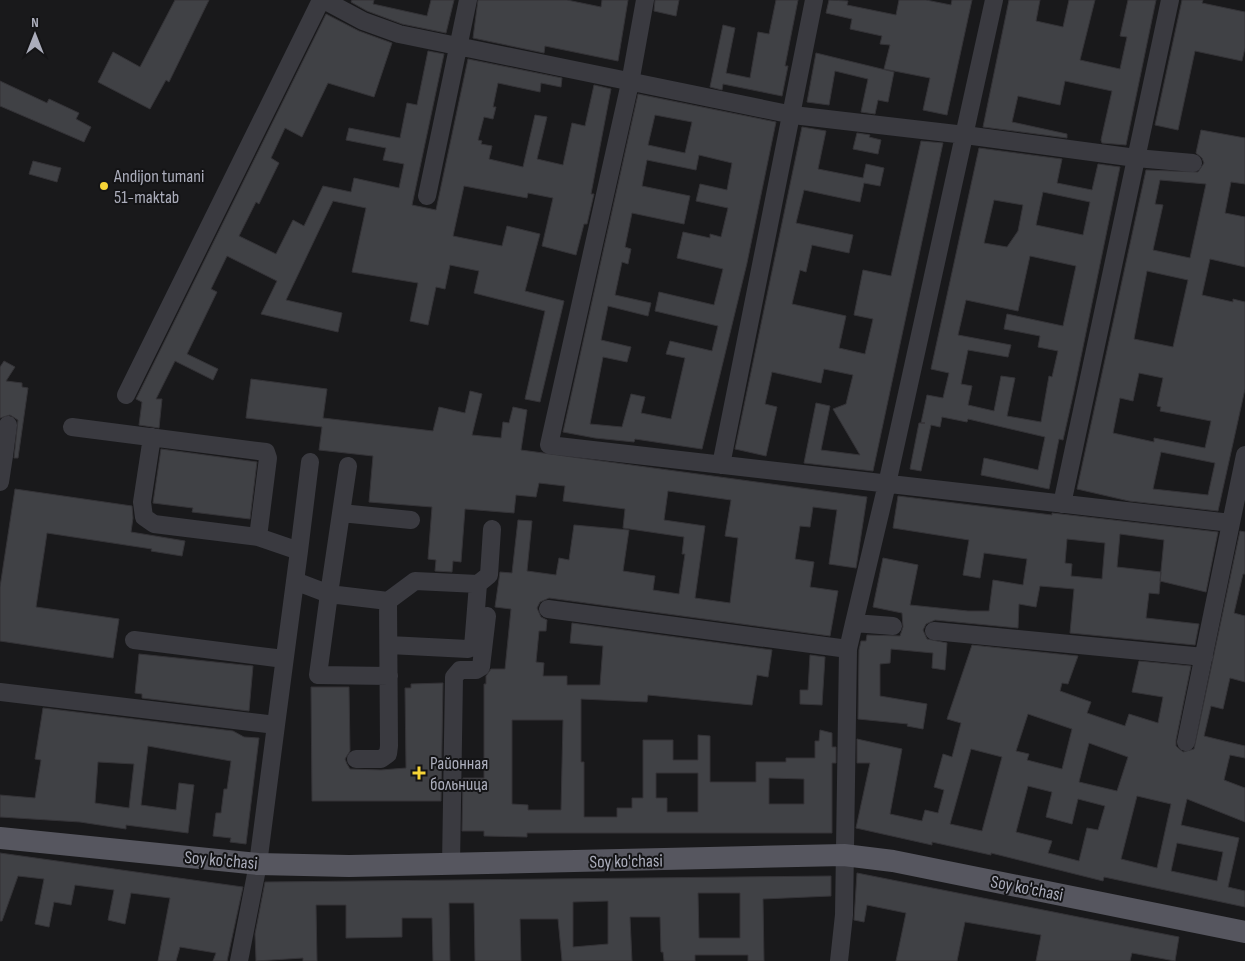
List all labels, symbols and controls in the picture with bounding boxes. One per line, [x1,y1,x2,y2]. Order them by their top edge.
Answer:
north arrow [10,10,60,60]
text: N [31,14,39,31]
place label: Andijon tumani 51-maktab [113,166,204,208]
marker: Andijon tumani 51-maktab [98,180,110,192]
place label: Районная больница [430,753,488,795]
marker: Районная больница [412,766,426,780]
street label: Soy ko'chasi [183,847,258,874]
street label: Soy ko'chasi [589,850,663,873]
street label: Soy ko'chasi [989,871,1065,906]

